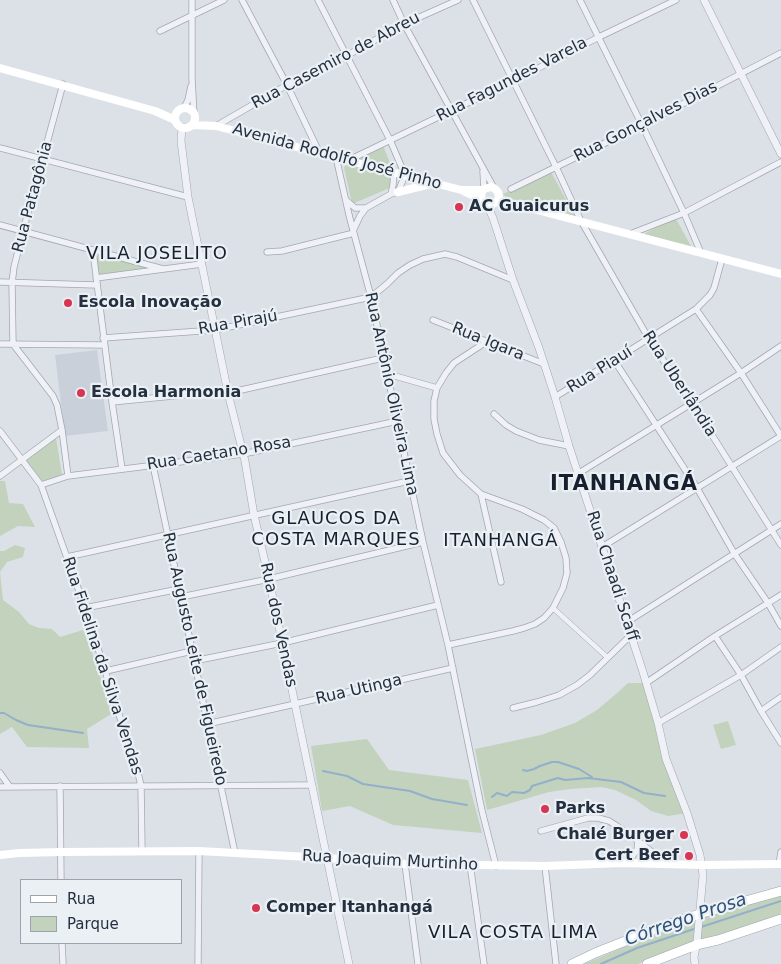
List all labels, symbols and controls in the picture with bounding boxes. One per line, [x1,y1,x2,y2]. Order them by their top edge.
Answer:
street label: Rua Casemiro de Abreu [248,8,424,114]
street label: Rua Fagundes Varela [433,34,591,126]
street label: Rua Gonçalves Dias [571,77,721,167]
street label: Avenida Rodolfo José Pinho [230,120,444,194]
street label: Rua Patagônia [9,139,57,255]
place label: AC Guaicurus [469,197,589,217]
marker: AC Guaicurus [453,201,465,213]
district label: VILA JOSELITO [84,243,230,265]
street label: Rua Antônio Oliveira Lima [360,291,422,497]
place label: Escola Inovação [78,293,222,313]
marker: Escola Inovação [62,297,74,309]
street label: Rua Pirajú [197,307,279,339]
street label: Rua Igara [449,319,527,365]
street label: Rua Uberlândia [638,327,720,441]
street label: Rua Piauí [564,342,636,398]
place label: Escola Harmonia [91,383,241,403]
marker: Escola Harmonia [75,387,87,399]
street label: Rua Caetano Rosa [146,433,292,475]
district label: ITANHANGÁ [549,472,699,498]
district label: GLAUCOS DA COSTA MARQUES [250,508,422,550]
street label: Rua Chaadi Scaff [582,508,642,644]
district label: ITANHANGÁ [442,530,560,552]
street label: Rua Augusto Leite de Figueiredo [158,531,230,787]
street label: Rua Fidelina da Silva Vendas [58,554,146,778]
street label: Rua dos Vendas [255,561,301,689]
street label: Rua Utinga [314,671,404,709]
place label: Parks [555,799,605,819]
marker: Parks [539,803,551,815]
place label: Chalé Burger [556,825,674,845]
marker: Chalé Burger [678,829,690,841]
place label: Cert Beef [594,846,679,866]
street label: Rua Joaquim Murtinho [301,847,479,875]
marker: Cert Beef [683,850,695,862]
legend [20,879,182,944]
water label: Córrego Prosa [622,889,750,951]
text: Rua [67,890,95,908]
place label: Comper Itanhangá [266,898,433,918]
marker: Comper Itanhangá [250,902,262,914]
text: Parque [67,915,119,933]
district label: VILA COSTA LIMA [426,922,600,944]

